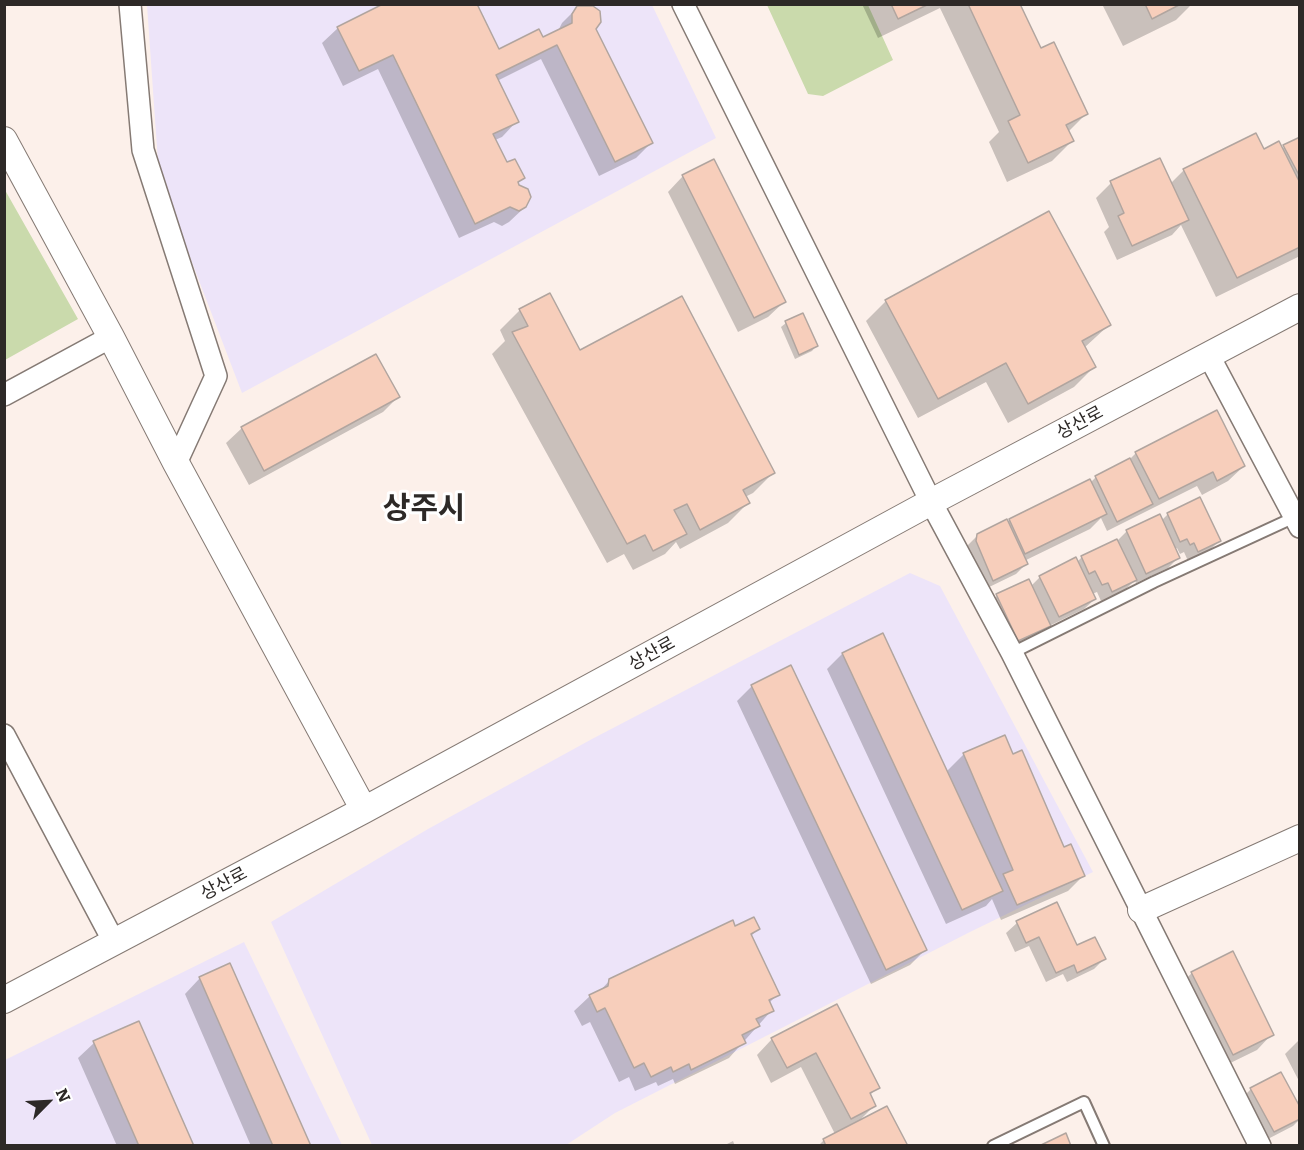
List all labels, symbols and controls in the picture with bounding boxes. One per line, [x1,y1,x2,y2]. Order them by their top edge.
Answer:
street label: 상산로 [1053,402,1107,444]
district label: 상주시 [383,491,465,527]
street label: 상산로 [625,633,679,675]
street label: 상산로 [197,863,251,905]
north arrow [18,1072,78,1132]
text: N [51,1084,78,1106]

